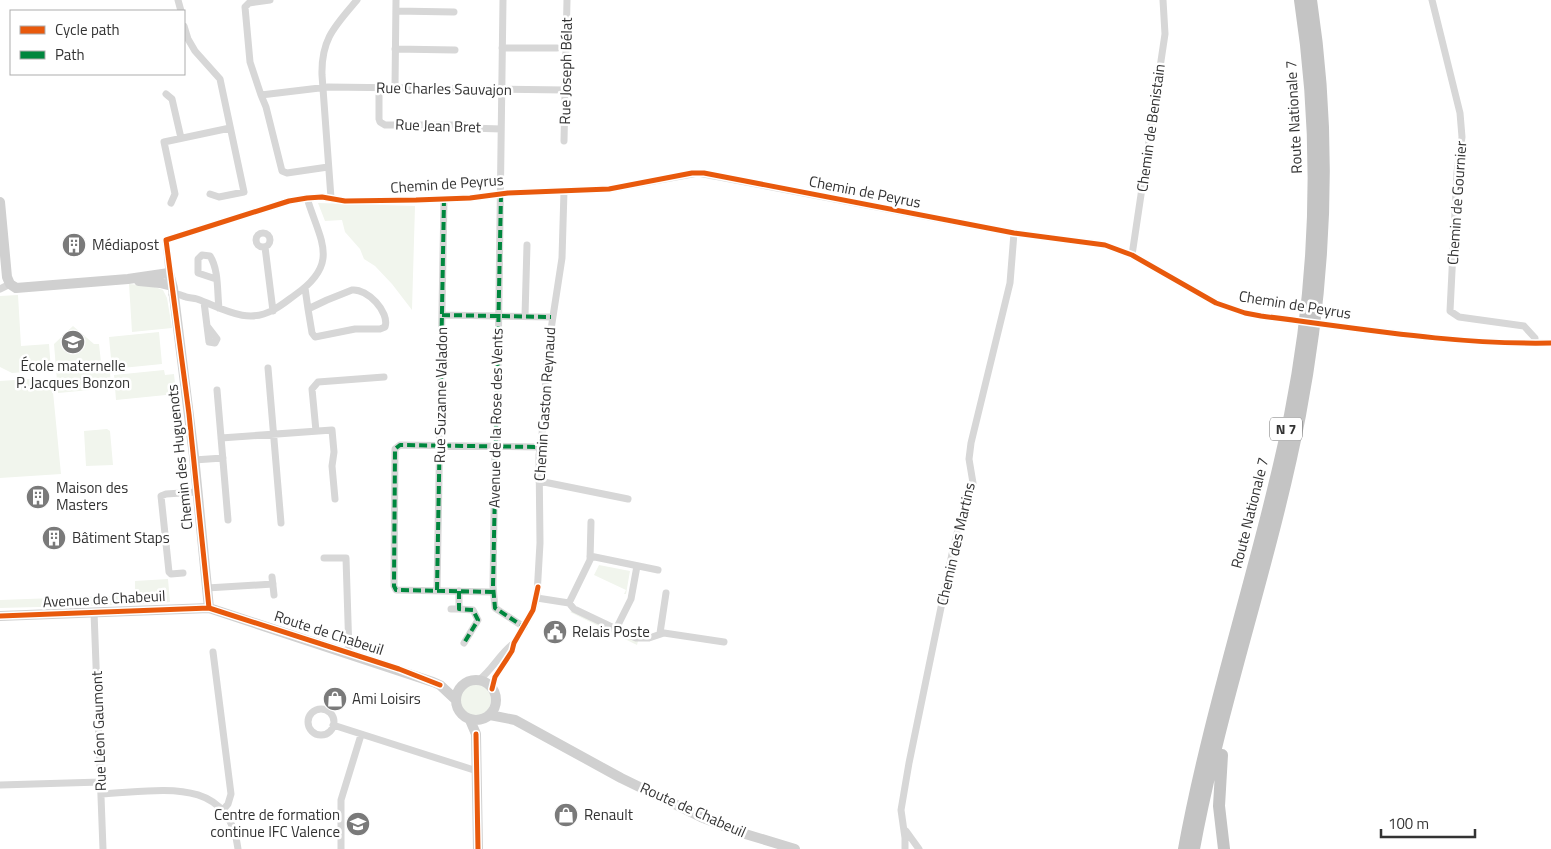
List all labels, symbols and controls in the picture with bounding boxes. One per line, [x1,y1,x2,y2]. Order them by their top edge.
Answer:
legend [10,10,185,75]
street label: Rue Joseph Bélat [553,17,578,125]
text: Cycle path [55,18,120,41]
text: Path [55,43,85,66]
street label: Route Nationale 7 [1279,60,1308,174]
street label: Chemin de Benistain [1130,62,1171,193]
street label: Rue Charles Sauvajon [376,76,512,101]
street label: Rue Jean Bret [395,113,482,139]
street label: Chemin de Gournier [1441,140,1472,266]
street label: Chemin de Peyrus [390,168,504,199]
street label: Chemin de Peyrus [807,169,923,214]
building icon: Médiapost [61,232,87,258]
place label: Médiapost [92,233,160,256]
street label: Chemin de Peyrus [1237,284,1353,325]
street label: Chemin Gaston Reynaud [528,326,561,482]
street label: Rue Suzanne Valadon [428,327,453,463]
street label: Avenue de la Rose des Vents [482,328,509,508]
school or university icon: École maternelle P. Jacques Bonzon [60,329,86,355]
place label: École maternelle P. Jacques Bonzon [16,354,130,394]
street label: Chemin des Huguenots [160,383,199,531]
road number: N 7 [1270,418,1302,440]
street label: Route Nationale 7 [1225,455,1274,571]
place label: Maison des Masters [56,476,128,516]
street label: Chemin des Martins [930,480,981,608]
building icon: Maison des Masters [25,484,51,510]
building icon: Bâtiment Staps [41,525,67,551]
place label: Bâtiment Staps [72,526,170,549]
street label: Avenue de Chabeuil [42,584,166,613]
street label: Route de Chabeuil [271,604,387,661]
public building icon: Relais Poste [542,619,568,645]
place label: Relais Poste [572,620,650,643]
street label: Rue Léon Gaumont [85,670,112,792]
shop icon: Ami Loisirs [322,686,348,712]
place label: Ami Loisirs [352,687,421,710]
street label: Route de Chabeuil [637,776,750,843]
shop icon: Renault [553,802,579,828]
place label: Centre de formation continue IFC Valence [210,803,340,843]
place label: Renault [584,803,634,826]
scale bar [1381,806,1475,838]
school or university icon: Centre de formation continue IFC Valence [345,811,371,837]
text: 100 m [1388,812,1429,835]

